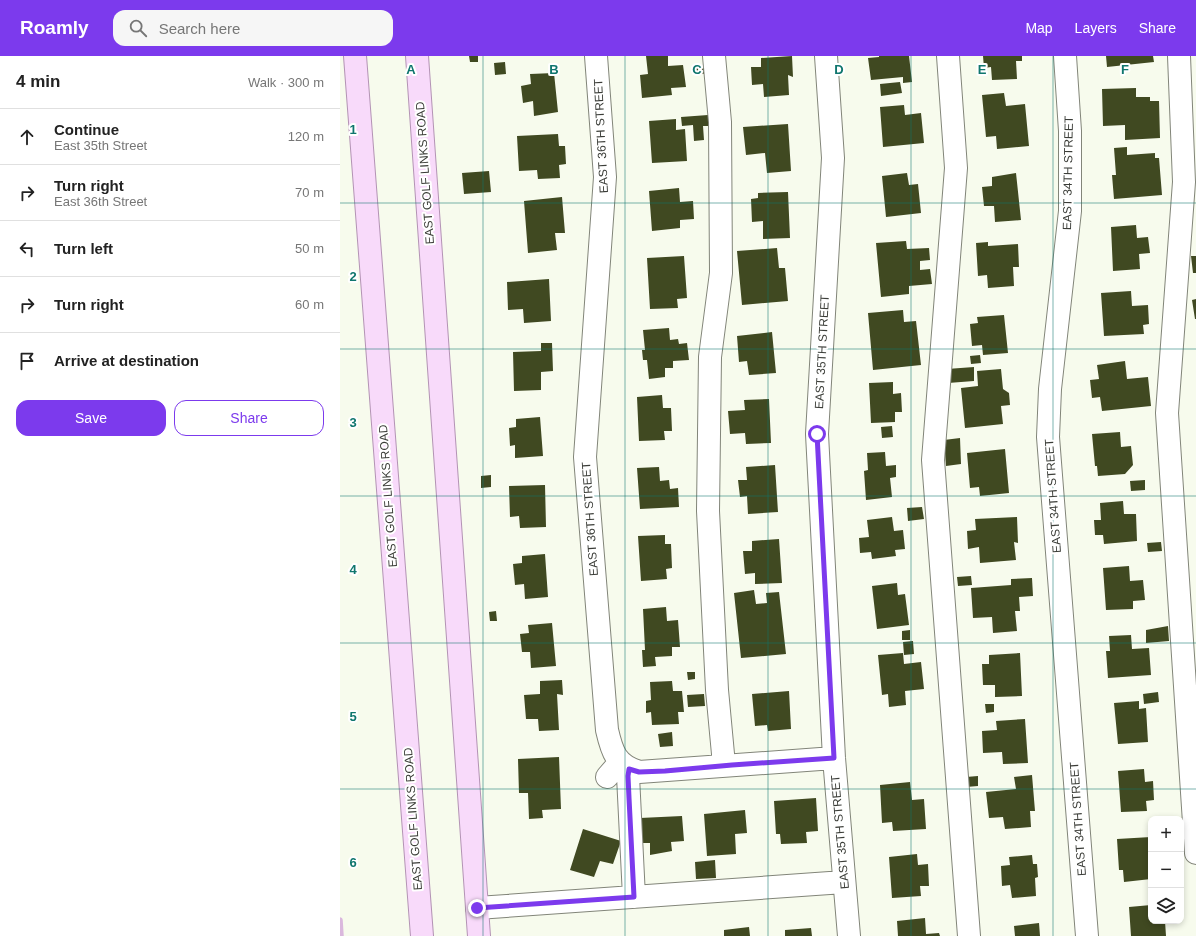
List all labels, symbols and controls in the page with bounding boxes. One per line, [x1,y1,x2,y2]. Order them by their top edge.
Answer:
search box [113,10,393,46]
text: Roamly [20,17,89,38]
icon: search [127,17,149,39]
text: Search here [159,20,240,37]
text: Map [1025,20,1053,36]
text: Layers [1075,20,1117,36]
text: Share [1139,20,1176,36]
text: A [406,62,416,77]
text: B [549,62,559,77]
text: C [692,62,702,77]
text: D [834,62,844,77]
text: E [978,62,987,77]
text: F [1121,62,1129,77]
text: 4 min [16,72,60,91]
text: Walk · 300 m [248,75,324,90]
street label: EAST 36TH STREET [591,78,611,194]
street label: EAST GOLF LINKS ROAD [413,101,437,245]
street label: EAST 34TH STREET [1060,115,1076,230]
text: Continue [54,121,119,138]
text: 1 [349,122,357,137]
icon: ahead [16,126,38,148]
text: 120 m [288,129,324,144]
text: East 35th Street [54,138,147,153]
text: Turn right [54,177,124,194]
icon: right [16,182,38,204]
text: 70 m [295,185,324,200]
text: East 36th Street [54,194,147,209]
icon: left [16,238,38,260]
text: Turn left [54,240,113,257]
text: 50 m [295,241,324,256]
text: 2 [349,269,357,284]
icon: right [16,294,38,316]
street label: EAST 35TH STREET [812,294,832,410]
text: Turn right [54,296,124,313]
text: 60 m [295,297,324,312]
icon: arrive [16,350,38,372]
text: Arrive at destination [54,352,199,369]
button: Save [16,400,166,436]
button: Share [174,400,324,436]
text: 3 [349,415,357,430]
street label: EAST GOLF LINKS ROAD [376,424,400,568]
route start [808,425,826,443]
street label: EAST 34TH STREET [1042,438,1064,554]
street label: EAST 36TH STREET [579,461,601,577]
text: 4 [349,562,357,577]
text: 5 [349,709,357,724]
street label: EAST GOLF LINKS ROAD [401,747,425,891]
street label: EAST 34TH STREET [1067,761,1089,877]
street label: EAST 35TH STREET [828,774,852,890]
map controls [1148,816,1184,924]
button: + [1148,816,1184,852]
button: − [1148,852,1184,888]
text: 6 [349,855,357,870]
button: layers [1148,888,1184,924]
route end [468,899,486,917]

